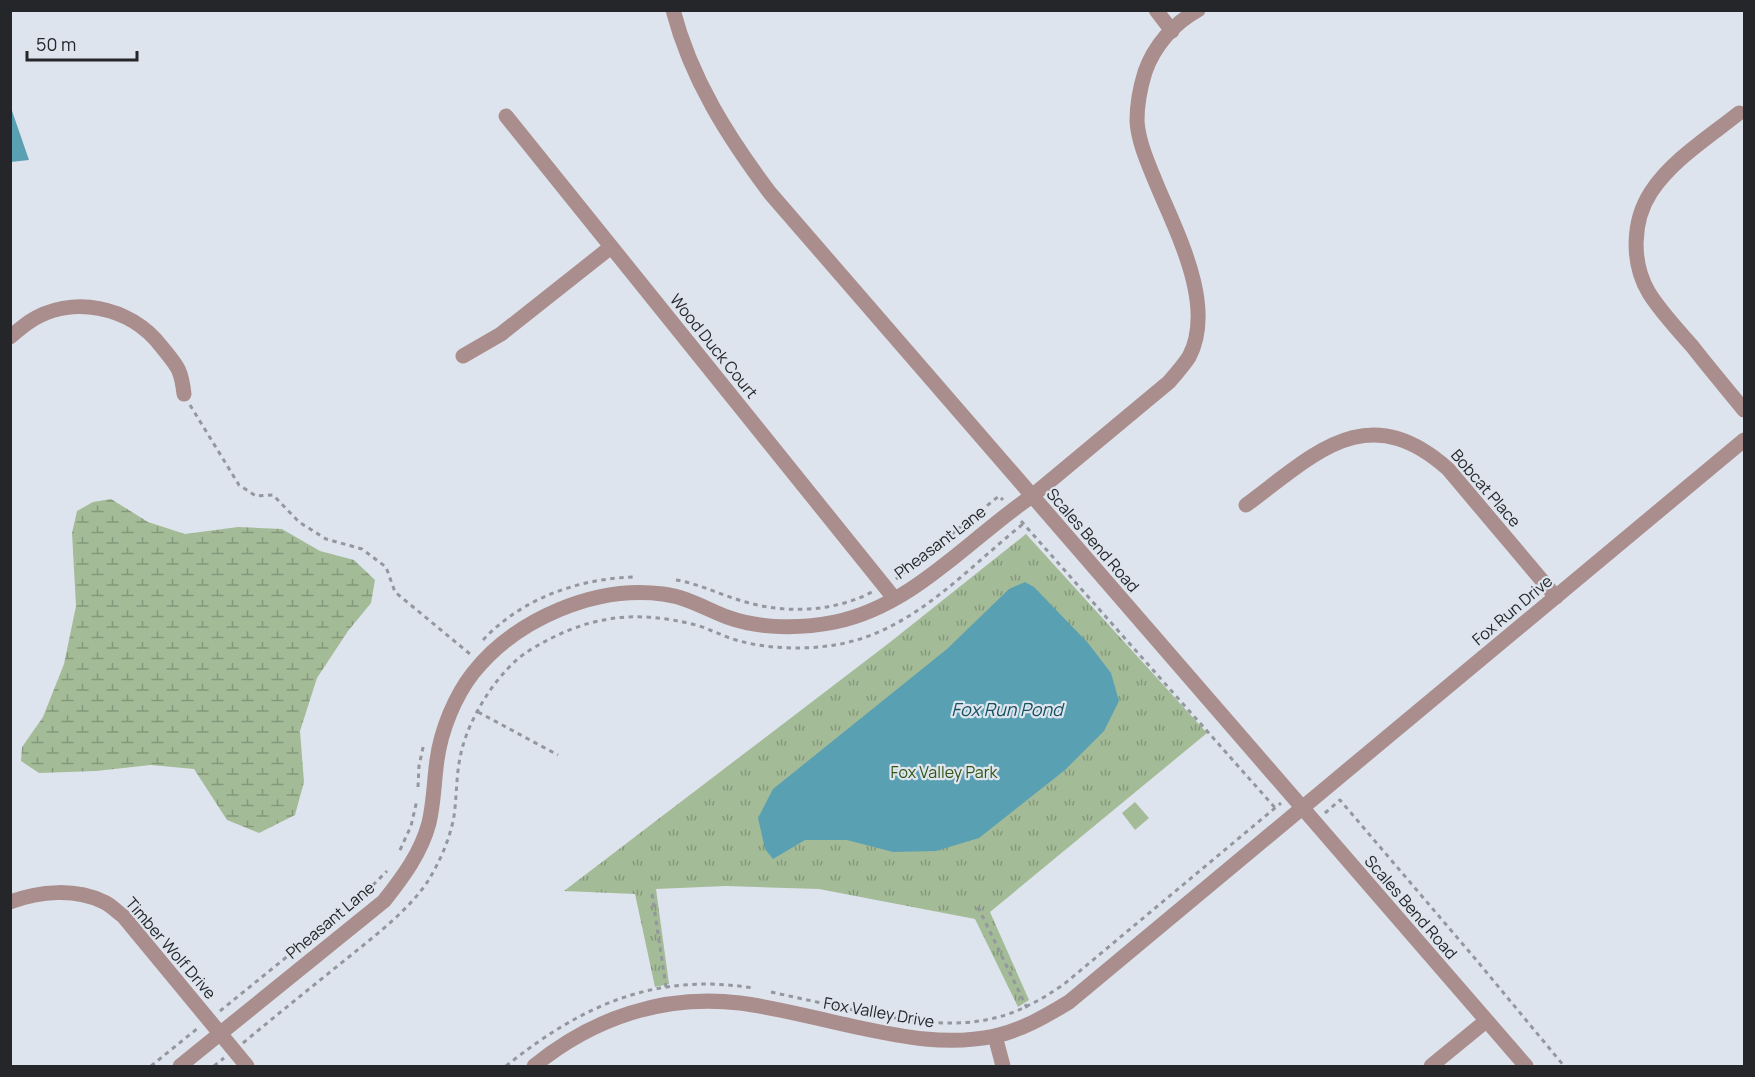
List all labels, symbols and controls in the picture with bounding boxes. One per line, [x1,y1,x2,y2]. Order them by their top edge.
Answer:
scale bar [27,24,136,62]
text: 50 m [36,32,76,56]
street label: Wood Duck Court [665,289,763,403]
street label: Bobcat Place [1446,444,1526,532]
street label: Scales Bend Road [1042,483,1144,597]
street label: Pheasant Lane [890,500,990,584]
street label: Fox Run Drive [1467,570,1557,650]
water label: Fox Run Pond [951,697,1065,721]
park label: Fox Valley Park [891,761,998,783]
street label: Scales Bend Road [1360,850,1462,964]
street label: Pheasant Lane [281,876,379,964]
street label: Timber Wolf Drive [121,892,221,1004]
street label: Fox Valley Drive [822,991,936,1033]

